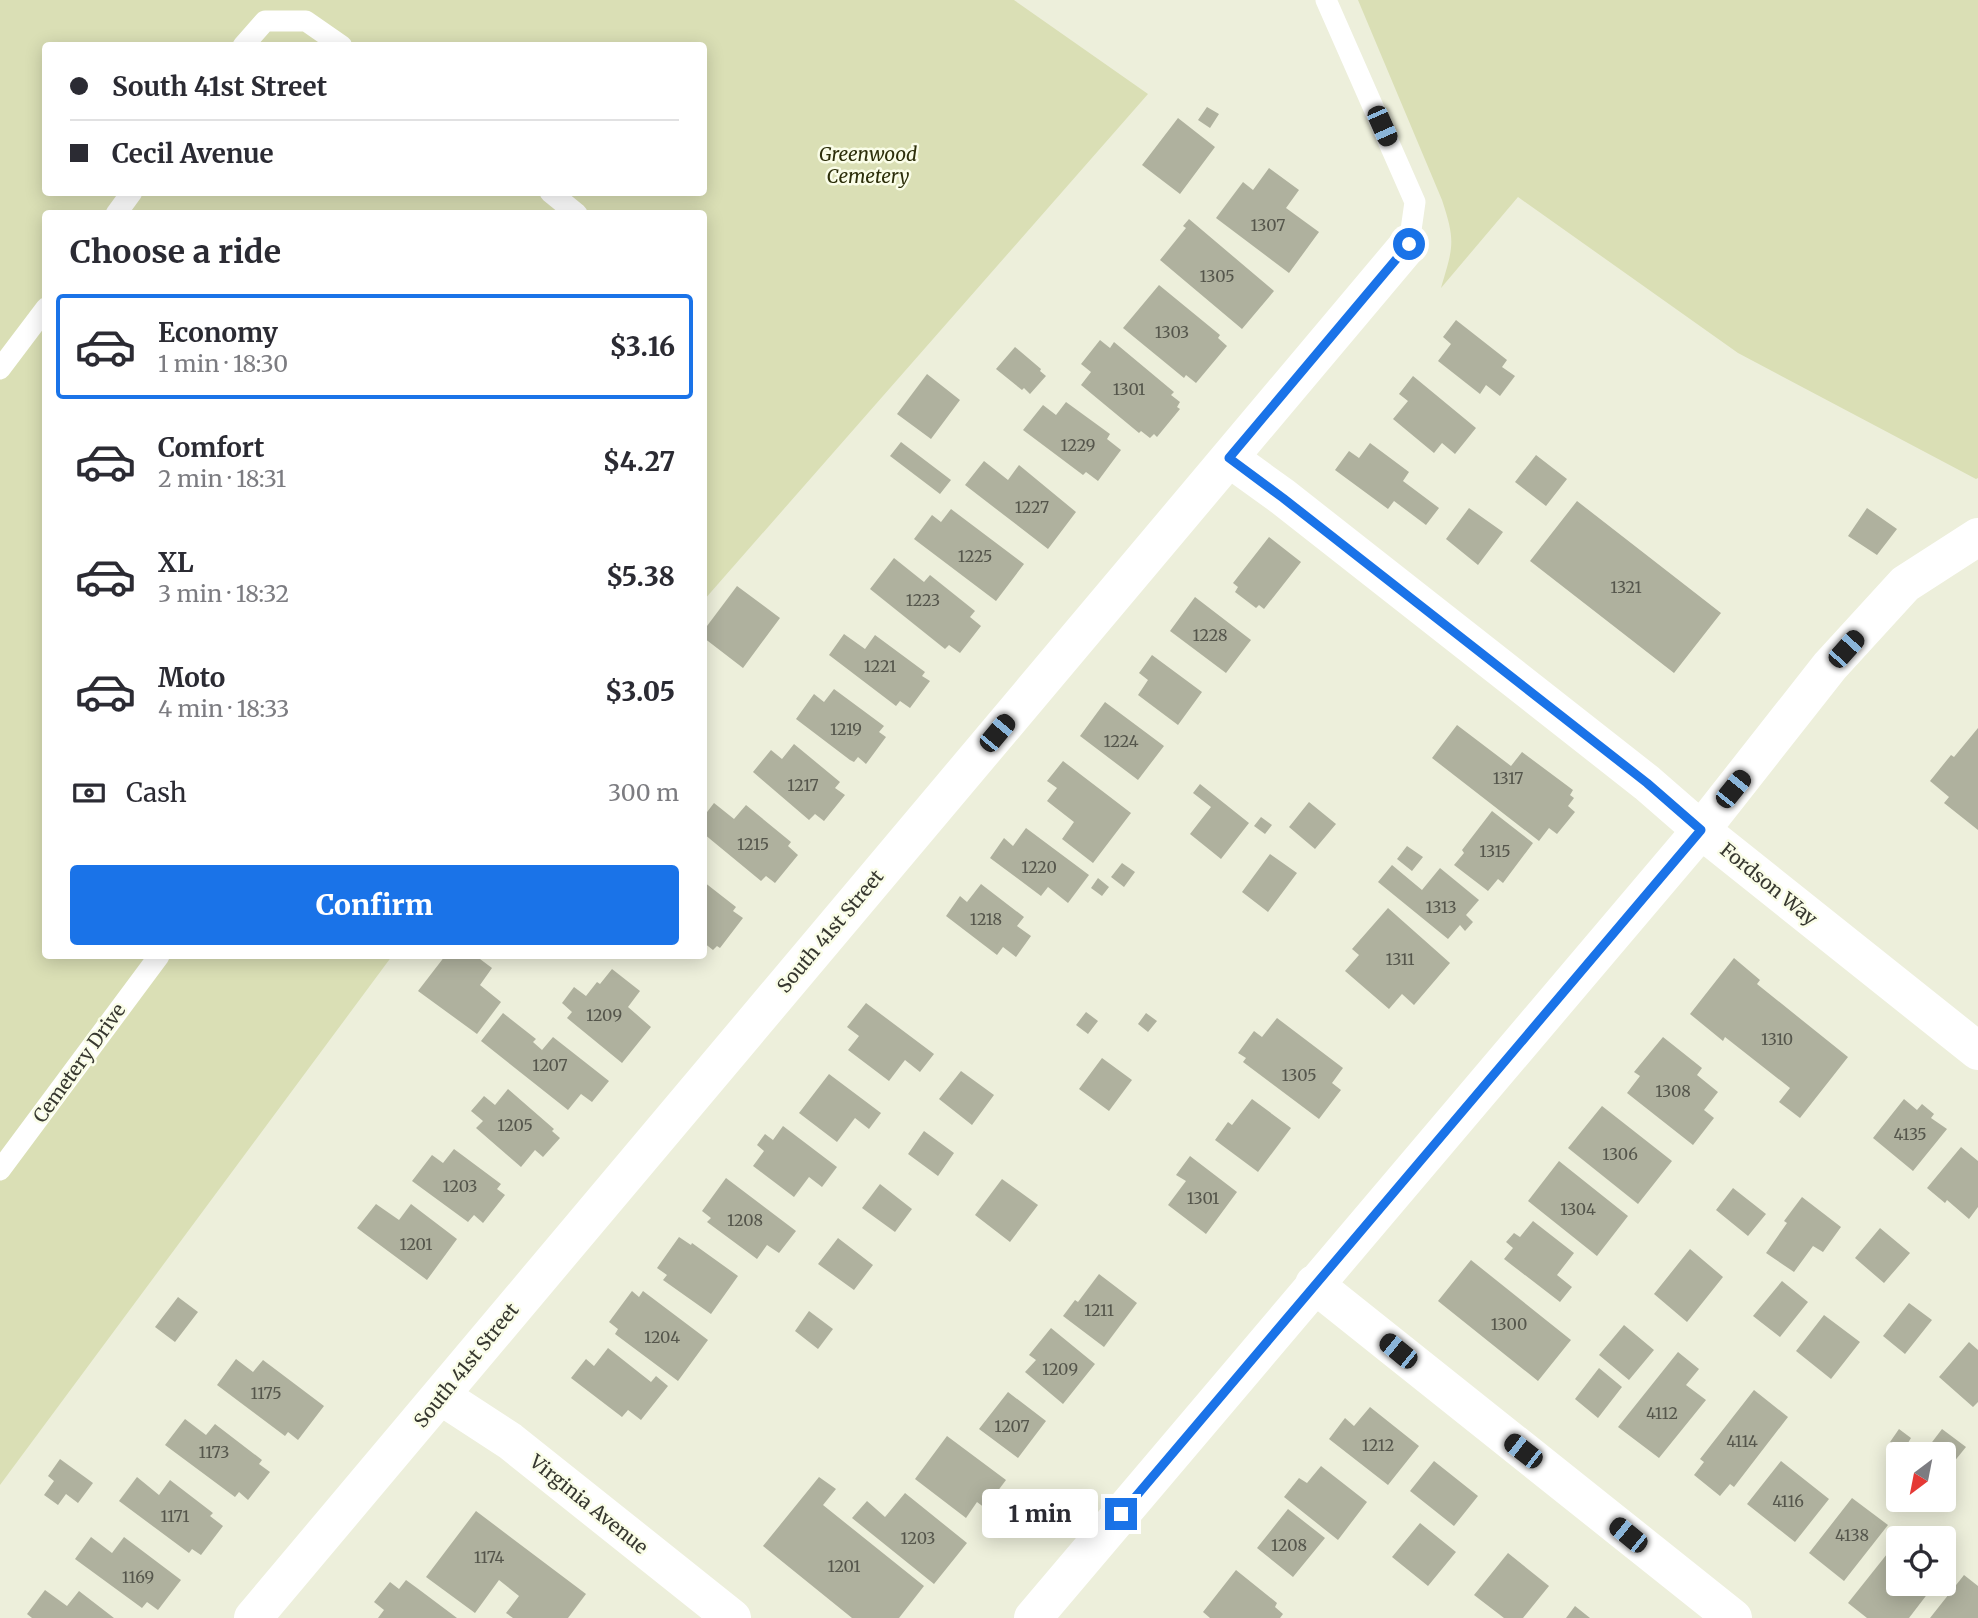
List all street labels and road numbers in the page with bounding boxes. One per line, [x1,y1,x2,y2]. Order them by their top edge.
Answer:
street label: Fordson Way [1716,838,1822,930]
street label: South 41st Street [772,864,889,997]
street label: Cemetery Drive [28,999,130,1127]
street label: South 41st Street [409,1298,524,1432]
street label: Virginia Avenue [524,1449,653,1559]

